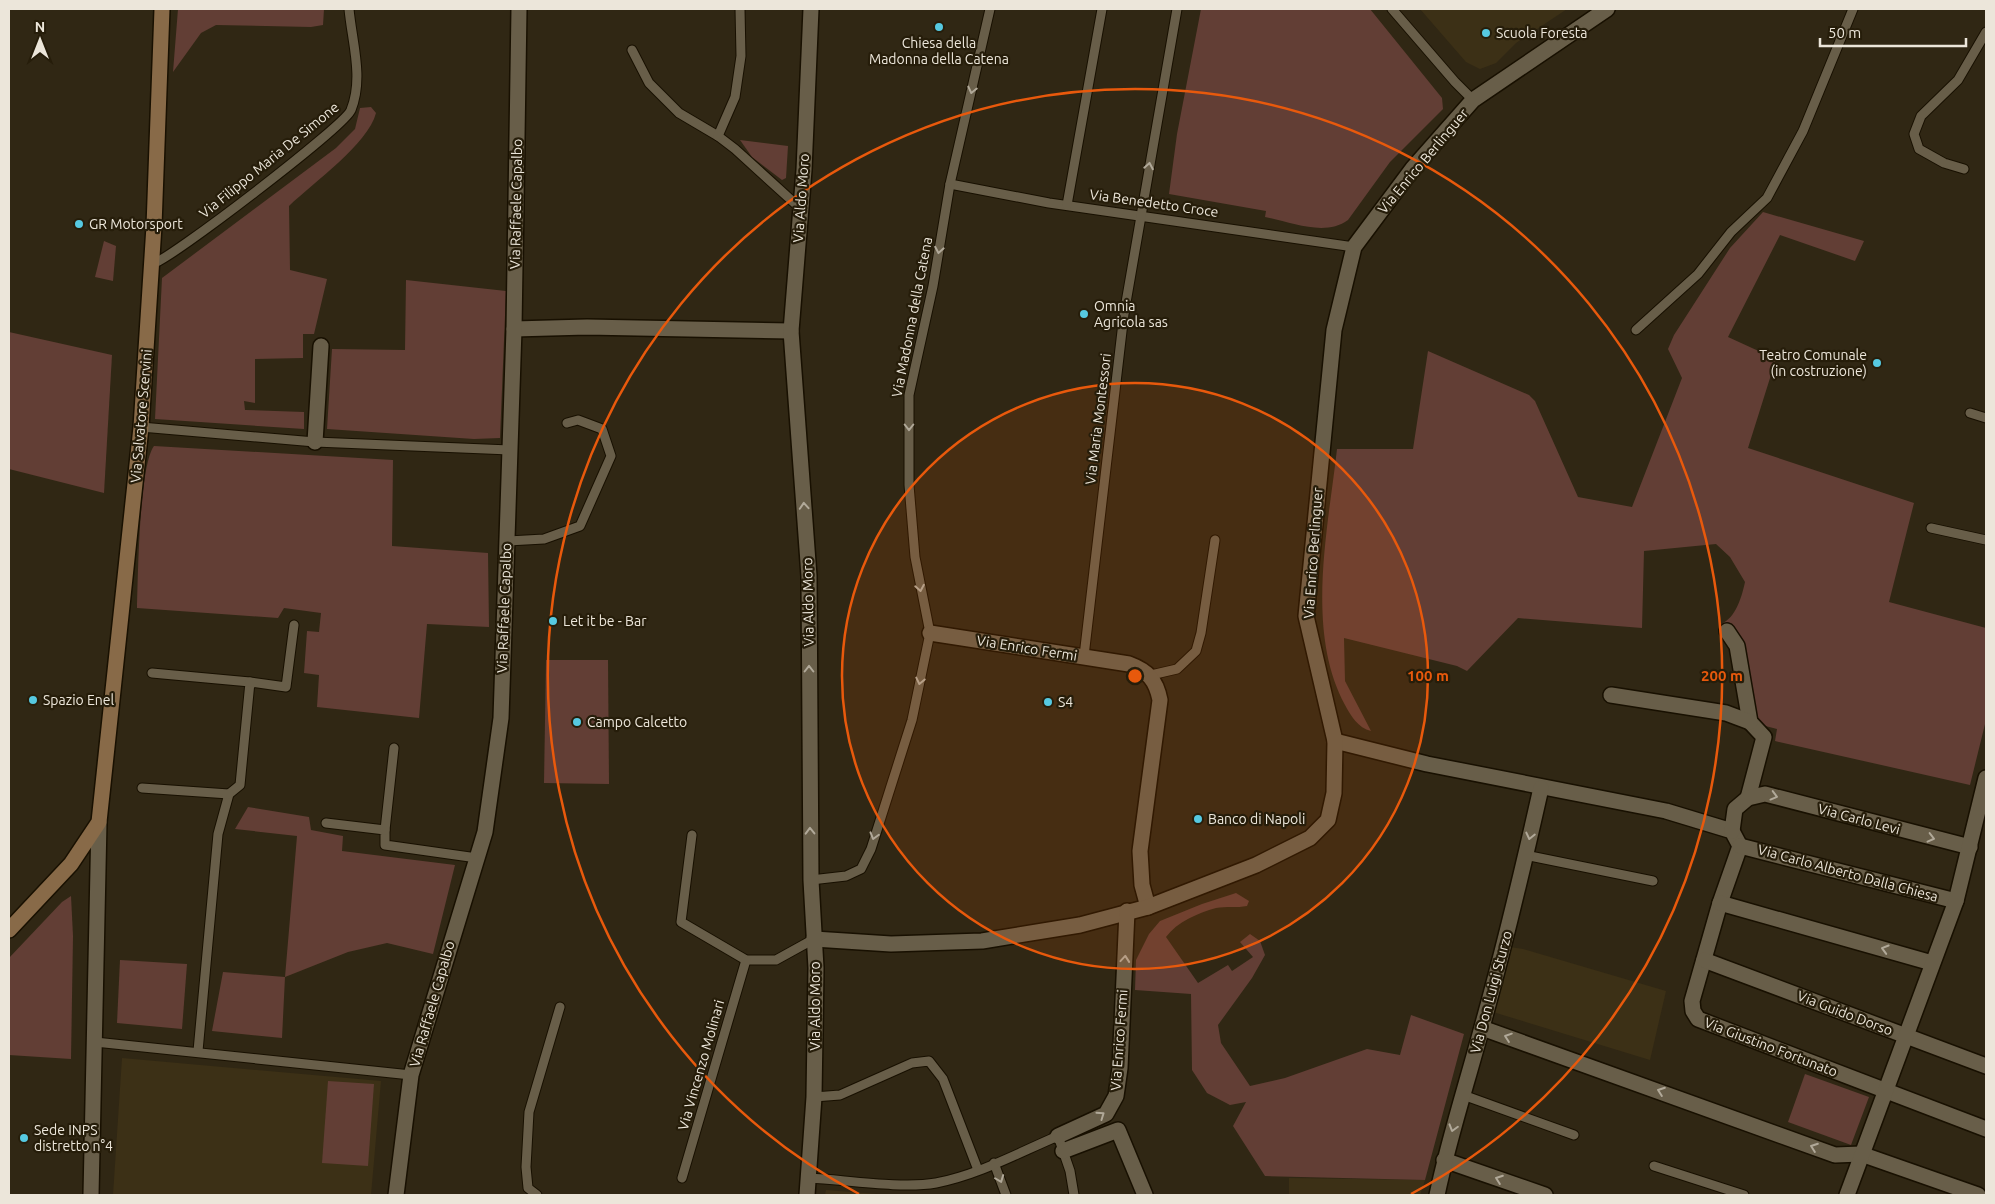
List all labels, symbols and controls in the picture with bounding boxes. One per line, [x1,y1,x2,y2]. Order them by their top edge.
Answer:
north arrow [15,15,65,65]
scale bar [1820,15,1966,47]
text: N [35,19,45,35]
marker: Chiesa della Madonna della Catena [933,21,945,33]
text: 50 m [1828,24,1861,41]
place label: Scuola Foresta [1496,25,1587,41]
marker: Scuola Foresta [1480,27,1492,39]
place label: Chiesa della Madonna della Catena [869,35,1009,67]
one-way arrow [967,86,977,95]
street label: Via Filippo Maria De Simone [196,99,342,221]
street label: Via Enrico Berlinguer [1375,105,1472,217]
street label: Via Raffaele Capalbo [507,139,525,269]
street label: Via Aldo Moro [790,153,812,243]
one-way arrow [1144,162,1154,171]
street label: Via Benedetto Croce [1088,186,1220,220]
place label: GR Motorsport [89,216,183,232]
marker: GR Motorsport [73,218,85,230]
street label: Via Madonna della Catena [889,235,935,399]
one-way arrow [935,245,945,254]
place label: Omnia Agricola sas [1094,298,1168,330]
marker: Omnia Agricola sas [1078,308,1090,320]
place label: Teatro Comunale (in costruzione) [1759,347,1867,379]
street label: Via Salvatore Scervini [127,349,155,483]
street label: Via Maria Montessori [1082,352,1114,486]
marker: Teatro Comunale (in costruzione) [1871,357,1883,369]
one-way arrow [904,423,914,431]
street label: Via Enrico Berlinguer [1300,486,1326,619]
one-way arrow [798,502,809,510]
street label: Via Raffaele Capalbo [494,543,514,673]
street label: Via Aldo Moro [799,557,817,647]
one-way arrow [914,584,924,593]
place label: Let it be - Bar [563,613,647,629]
marker: Let it be - Bar [547,615,559,627]
street label: Via Enrico Fermi [976,632,1078,664]
one-way arrow [804,664,814,672]
centre of rings [1126,667,1144,685]
text: 100 m [1407,667,1449,684]
text: 200 m [1701,667,1743,684]
one-way arrow [916,676,926,685]
place label: Spazio Enel [43,692,115,708]
marker: Spazio Enel [27,694,39,706]
place label: S4 [1058,694,1073,710]
marker: S4 [1042,696,1054,708]
place label: Campo Calcetto [587,714,687,730]
marker: Campo Calcetto [571,716,583,728]
one-way arrow [1770,791,1778,801]
street label: Via Carlo Levi [1816,800,1902,838]
place label: Banco di Napoli [1208,811,1305,827]
marker: Banco di Napoli [1192,813,1204,825]
one-way arrow [805,827,815,834]
one-way arrow [1525,831,1536,840]
one-way arrow [870,832,880,840]
one-way arrow [1927,832,1936,843]
street label: Via Carlo Alberto Dalla Chiesa [1756,841,1940,905]
street label: Via Don Luigi Sturzo [1467,929,1515,1055]
street label: Via Raffaele Capalbo [406,939,458,1069]
one-way arrow [1882,945,1890,955]
one-way arrow [1119,955,1130,963]
street label: Via Aldo Moro [807,961,823,1051]
street label: Via Guido Dorso [1795,987,1895,1039]
street label: Via Enrico Fermi [1107,989,1131,1091]
street label: Via Vincenzo Molinari [675,998,727,1132]
street label: Via Giustino Fortunato [1702,1014,1840,1080]
one-way arrow [1504,1033,1513,1043]
one-way arrow [1657,1087,1666,1097]
one-way arrow [1095,1112,1105,1121]
place label: Sede INPS distretto n°4 [34,1122,113,1154]
one-way arrow [1449,1124,1459,1132]
marker: Sede INPS distretto n°4 [18,1132,30,1144]
one-way arrow [1810,1143,1819,1153]
one-way arrow [994,1174,1004,1183]
one-way arrow [1495,1175,1504,1185]

